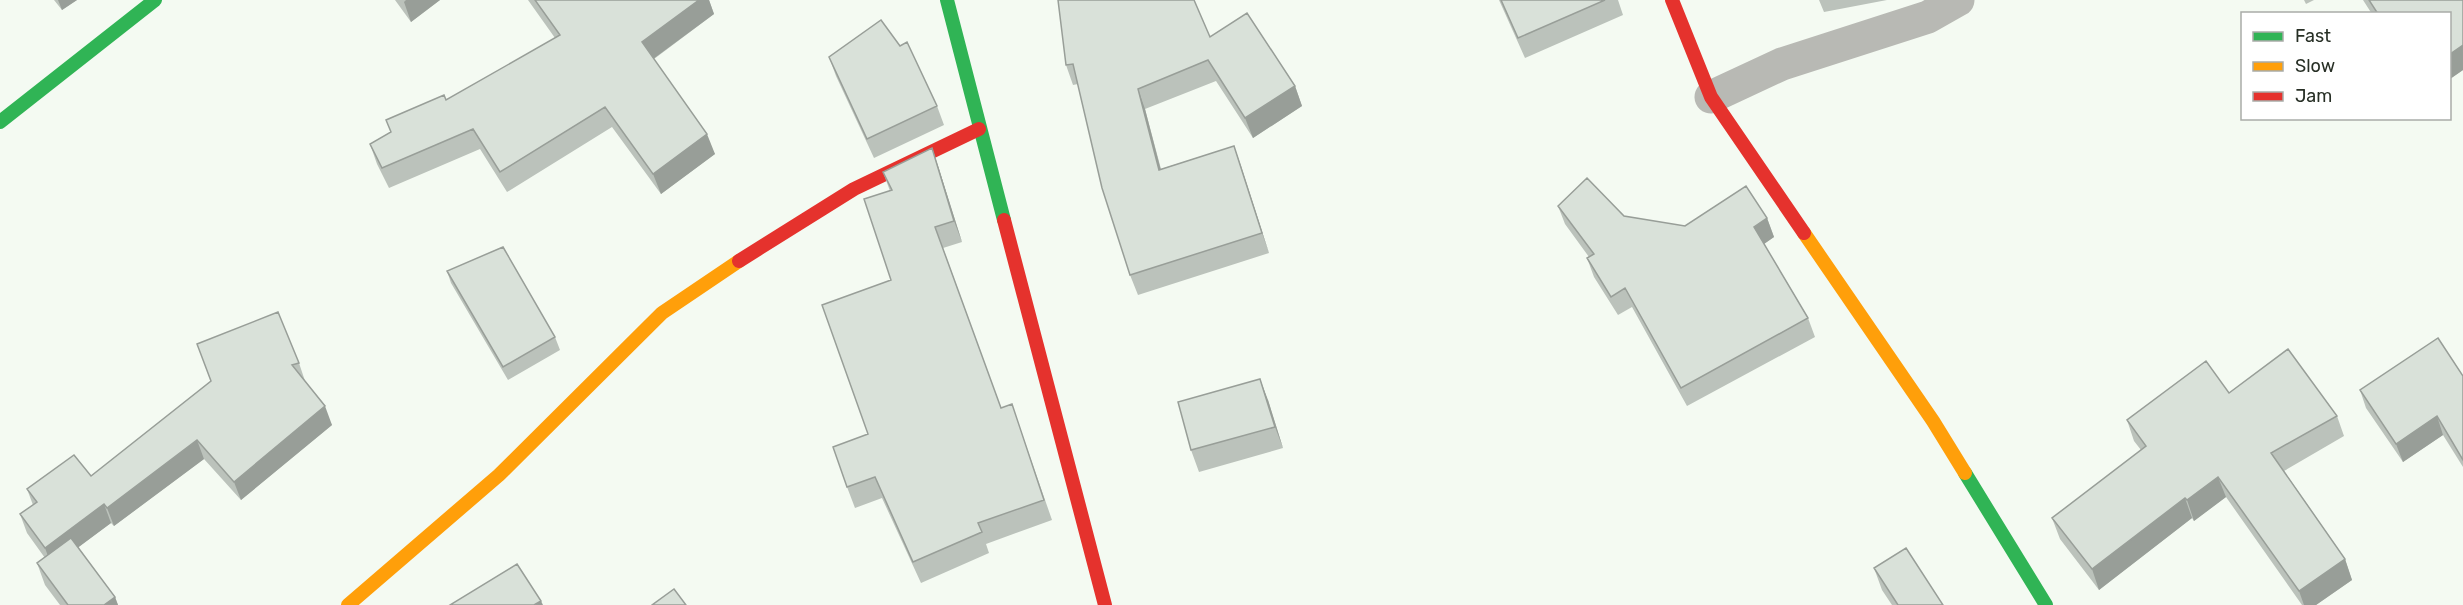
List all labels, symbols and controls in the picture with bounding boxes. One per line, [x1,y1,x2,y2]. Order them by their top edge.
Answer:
legend [2241,12,2451,120]
text: Fast [2295,25,2331,47]
text: Slow [2295,55,2335,77]
text: Jam [2295,85,2332,107]

